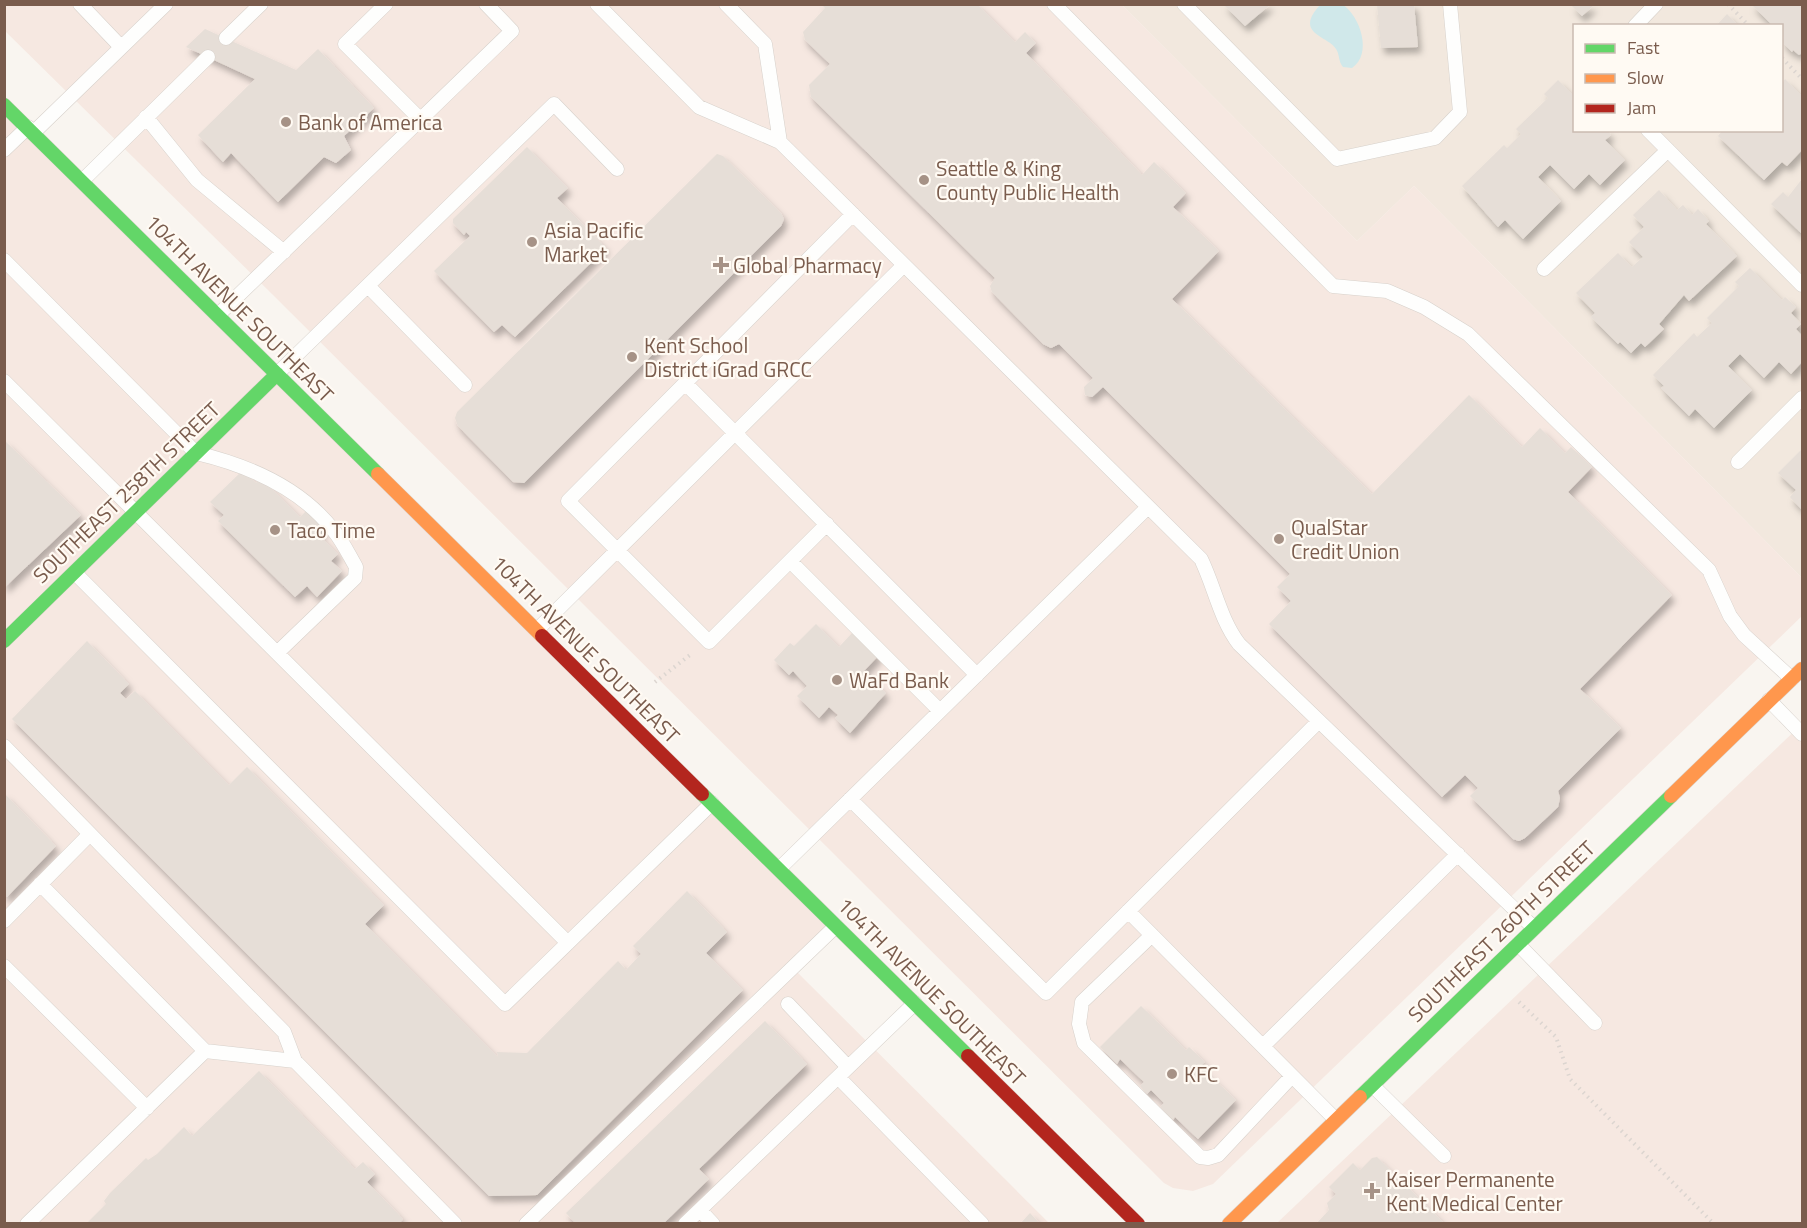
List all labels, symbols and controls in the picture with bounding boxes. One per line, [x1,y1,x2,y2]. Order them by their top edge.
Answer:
legend [1573,24,1783,132]
text: Fast [1627,34,1660,61]
text: Slow [1627,64,1664,91]
text: Jam [1627,94,1656,121]
place label: Bank of America [298,106,443,138]
marker: Bank of America [279,115,293,129]
place label: Seattle & King County Public Health [936,152,1119,208]
marker: Seattle & King County Public Health [917,173,931,187]
street label: 104TH AVENUE SOUTHEAST [138,206,342,410]
place label: Asia Pacific Market [544,214,643,270]
marker: Asia Pacific Market [525,235,539,249]
place label: Global Pharmacy [733,249,882,281]
marker: Global Pharmacy [714,258,728,272]
place label: Kent School District iGrad GRCC [644,329,812,385]
marker: Kent School District iGrad GRCC [625,350,639,364]
street label: SOUTHEAST 258TH STREET [25,394,227,590]
place label: QualStar Credit Union [1291,511,1399,567]
place label: Taco Time [287,514,375,546]
marker: Taco Time [268,523,282,537]
marker: QualStar Credit Union [1272,532,1286,546]
street label: 104TH AVENUE SOUTHEAST [484,547,688,751]
place label: WaFd Bank [849,664,949,696]
marker: WaFd Bank [830,673,844,687]
street label: SOUTHEAST 260TH STREET [1400,833,1602,1029]
street label: 104TH AVENUE SOUTHEAST [830,889,1034,1093]
place label: KFC [1184,1058,1218,1090]
marker: KFC [1165,1067,1179,1081]
place label: Kaiser Permanente Kent Medical Center [1386,1163,1563,1219]
marker: Kaiser Permanente Kent Medical Center [1363,1182,1381,1200]

